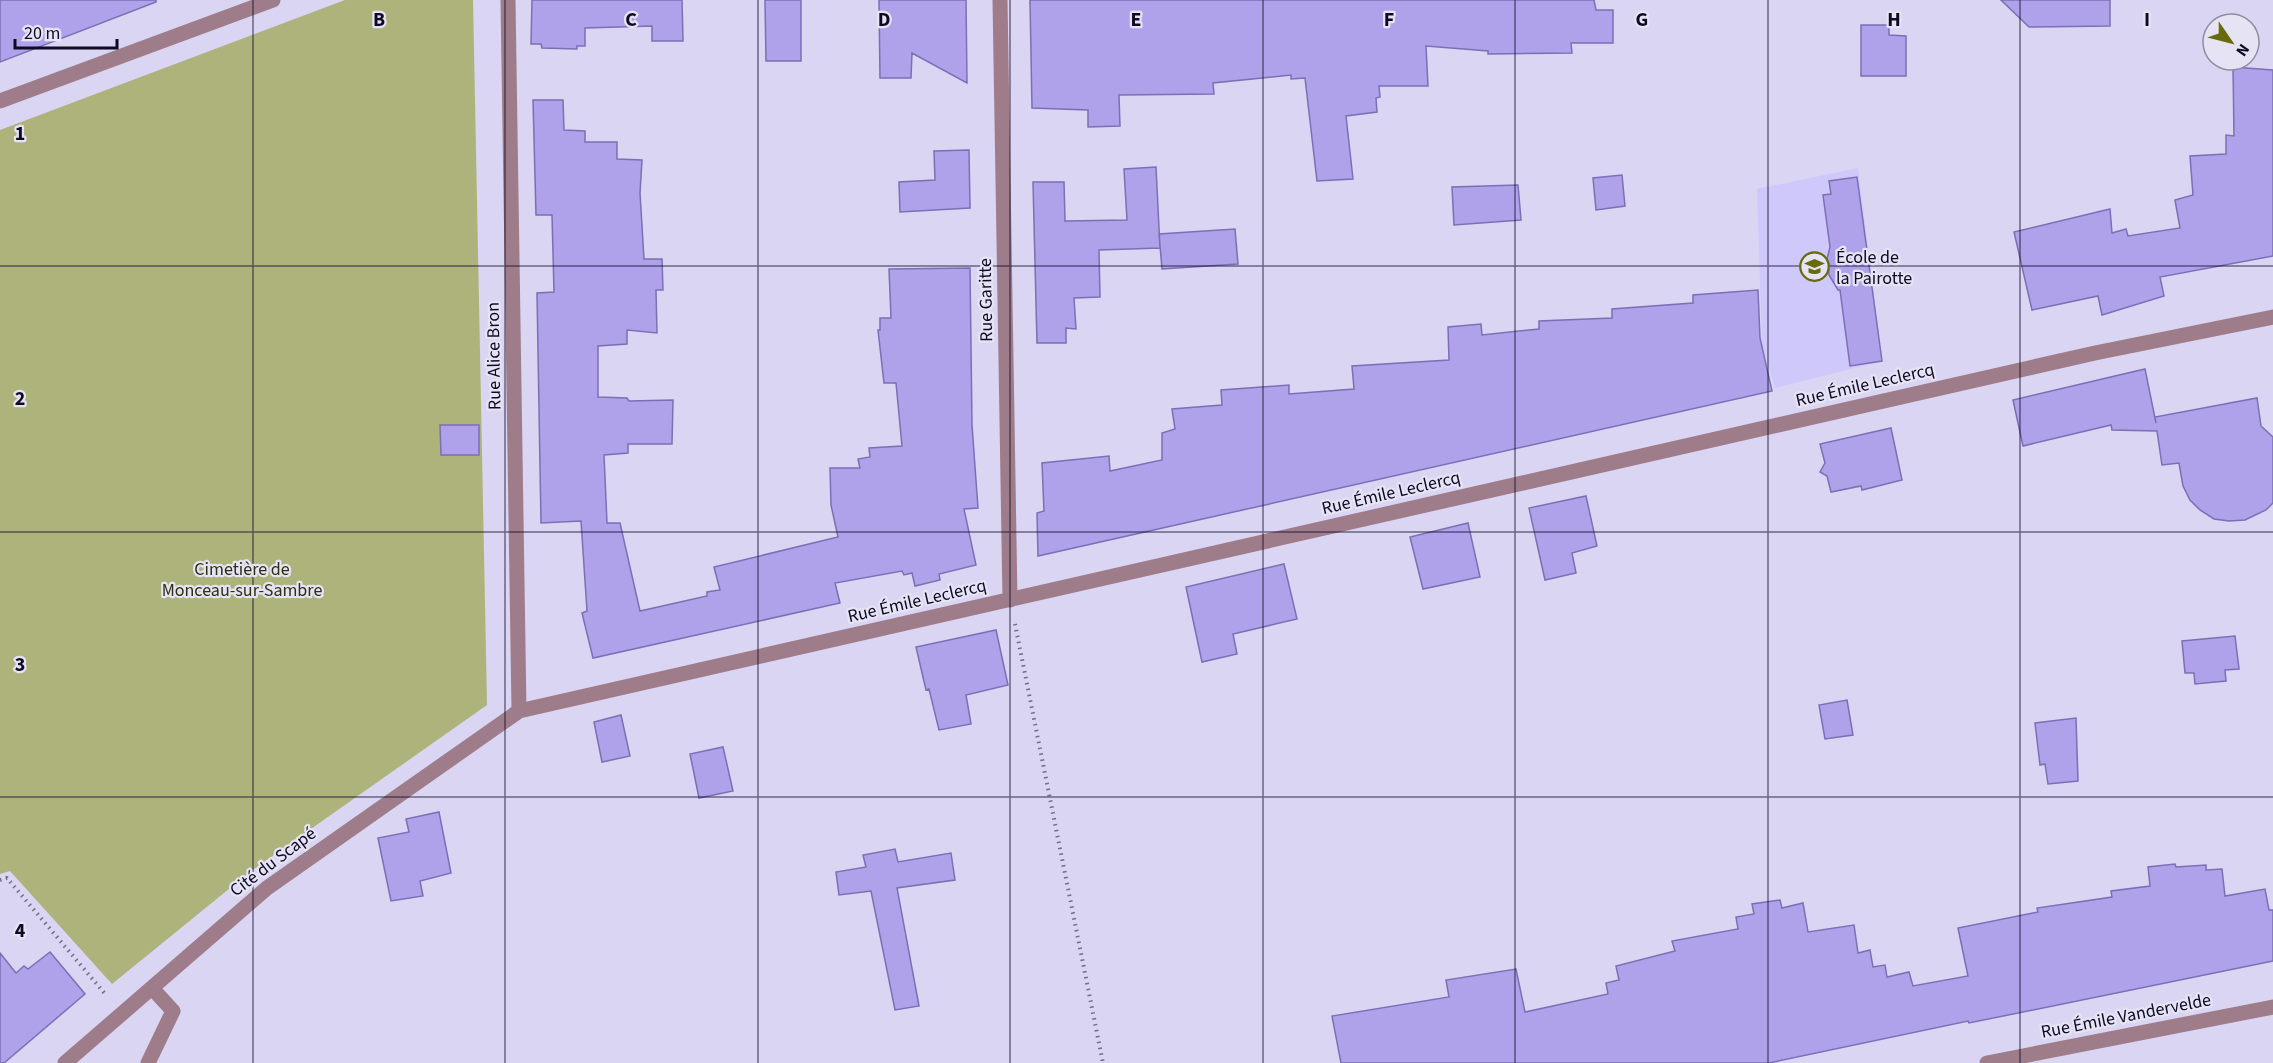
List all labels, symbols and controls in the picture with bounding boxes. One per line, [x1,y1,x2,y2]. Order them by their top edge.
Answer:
text: B [373,6,385,34]
text: C [625,6,637,34]
text: D [878,6,890,34]
text: E [1131,6,1141,34]
text: F [1384,6,1394,34]
text: G [1636,6,1648,34]
text: H [1887,6,1901,34]
text: I [2144,6,2150,34]
scale bar [15,12,117,50]
north arrow [2201,12,2261,72]
text: 20 m [24,21,60,46]
text: N [2230,39,2255,61]
text: 1 [15,120,25,148]
place label: École de la Pairotte [1836,245,1912,291]
school or university icon: École de la Pairotte [1799,251,1831,283]
street label: Rue Garitte [973,258,999,342]
street label: Rue Alice Bron [481,302,507,410]
street label: Rue Émile Leclercq [1793,357,1937,413]
text: 2 [15,385,25,413]
street label: Rue Émile Leclercq [1319,465,1463,521]
park label: Cimetière de Monceau-sur-Sambre [162,557,322,603]
street label: Rue Émile Leclercq [845,573,989,629]
text: 3 [15,651,25,679]
street label: Cité du Scapé [225,821,321,903]
text: 4 [15,917,26,945]
street label: Rue Émile Vandervelde [2039,987,2213,1045]

